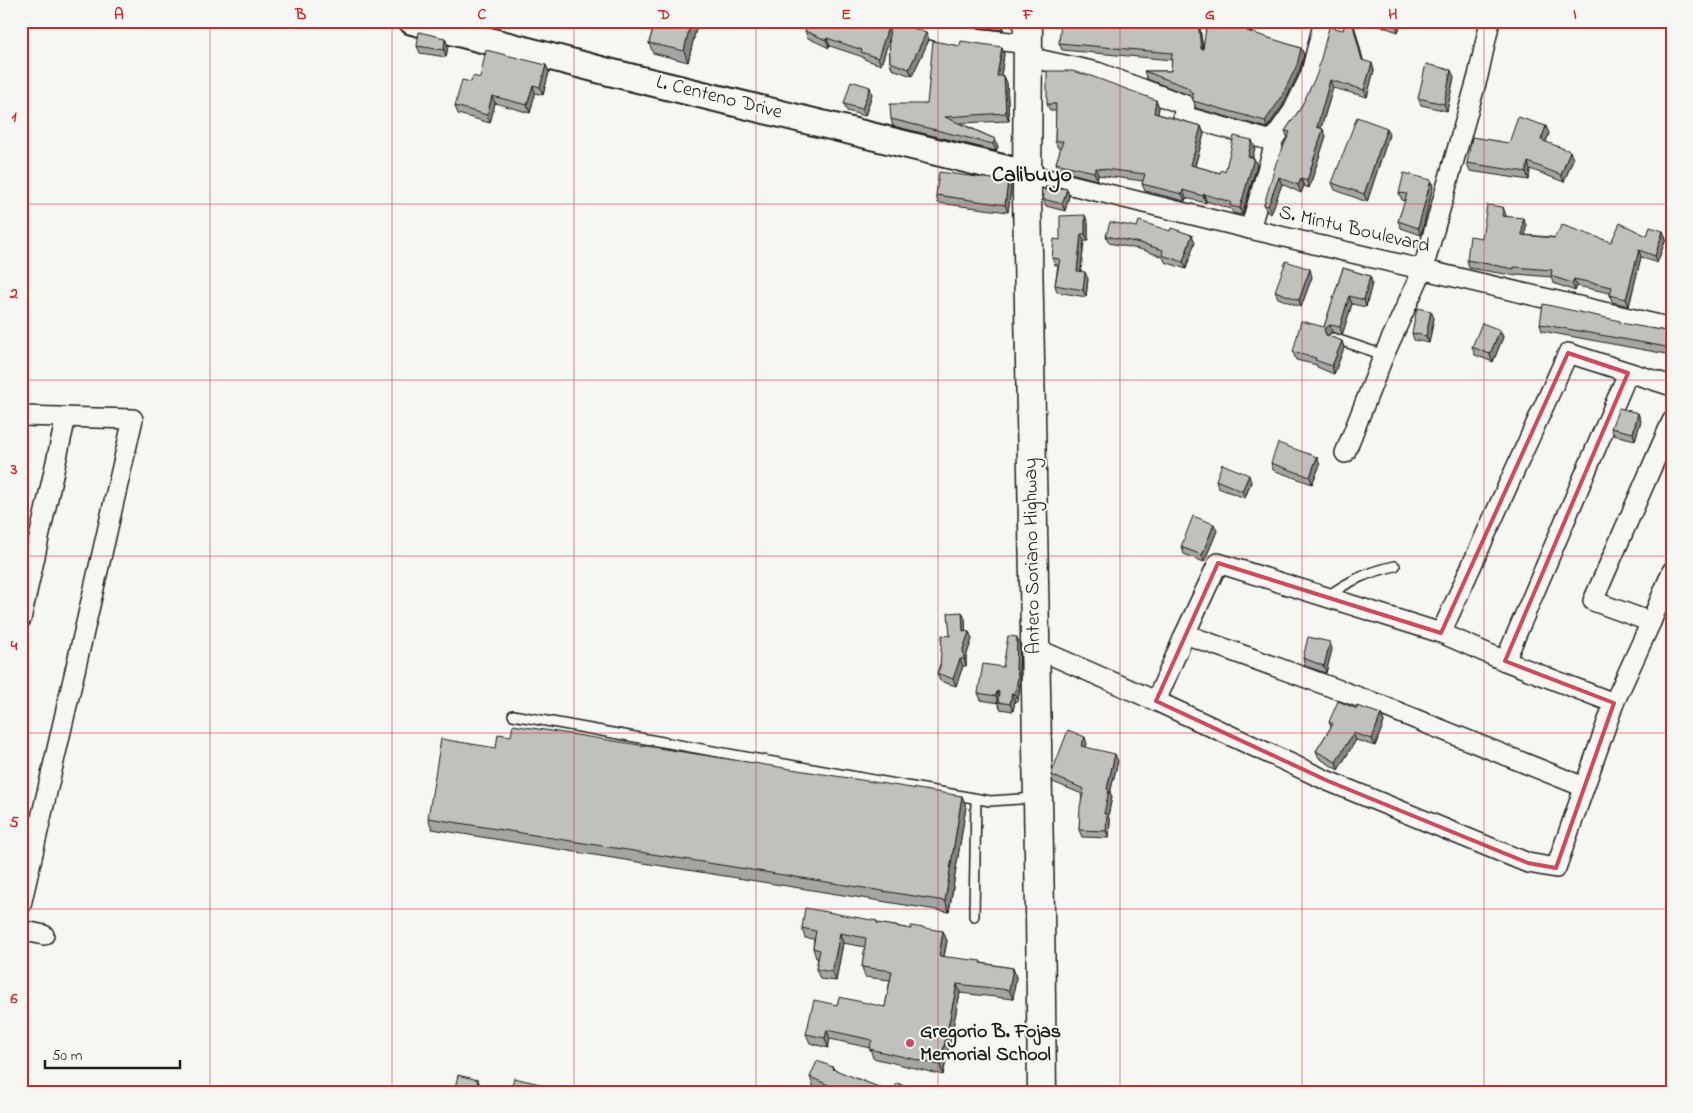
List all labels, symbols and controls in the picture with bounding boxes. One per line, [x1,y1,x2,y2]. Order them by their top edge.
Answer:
text: A [114,3,124,27]
text: B [295,3,307,27]
text: C [478,3,487,27]
text: D [657,3,670,27]
text: E [841,3,851,27]
text: F [1022,3,1034,27]
text: G [1205,3,1215,27]
text: H [1388,3,1398,27]
text: I [1573,3,1577,27]
street label: L. Centeno Drive [653,68,785,128]
text: 1 [11,105,17,129]
district label: Calibuyo [992,160,1072,193]
street label: S. Mintu Boulevard [1276,199,1432,261]
text: 2 [9,282,18,306]
street label: Antero Soriano Highway [1017,457,1050,655]
text: 3 [10,458,18,482]
text: 4 [10,634,18,658]
text: 5 [9,811,19,835]
text: 6 [9,987,18,1011]
place label: Gregorio B. Fojas Memorial School [920,1018,1061,1070]
marker: Gregorio B. Fojas Memorial School [904,1037,916,1049]
scale bar [45,1038,180,1070]
text: 50 m [52,1045,83,1067]

